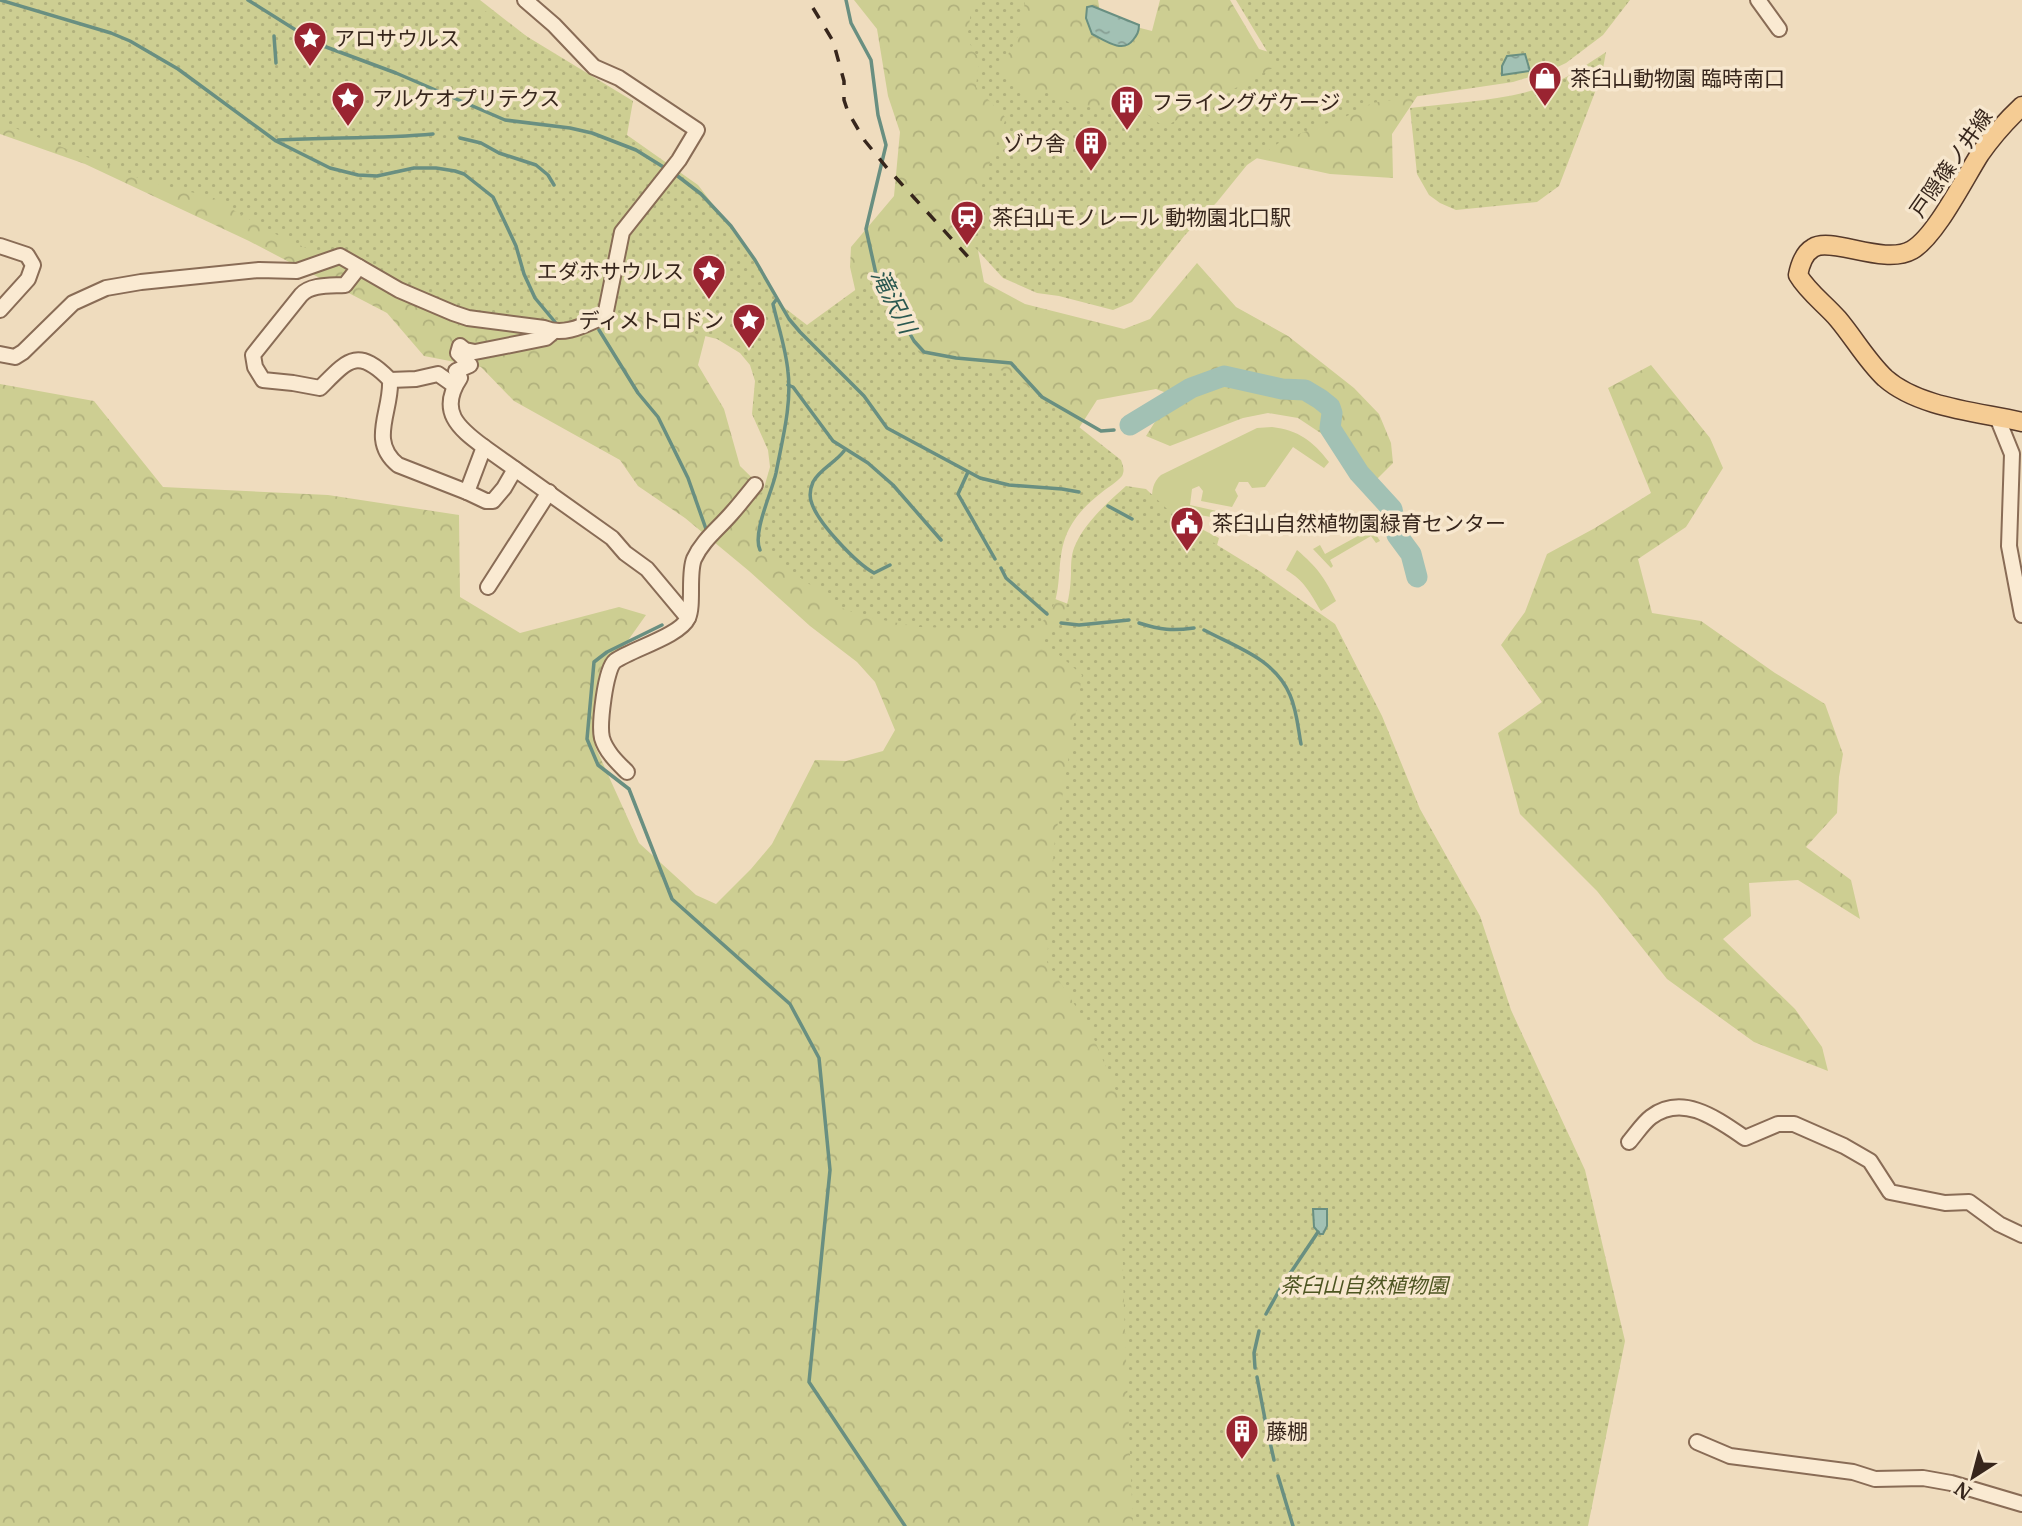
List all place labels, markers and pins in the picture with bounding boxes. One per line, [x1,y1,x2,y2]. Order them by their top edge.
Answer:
place icon: アロサウルス [291,19,329,68]
place label: アロサウルス [334,25,460,52]
shop icon: 茶臼山動物園 臨時南口 [1526,59,1564,108]
place label: 茶臼山動物園 臨時南口 [1570,65,1785,92]
place icon: アルケオプリテクス [329,79,367,128]
building icon: フライングゲケージ [1108,83,1146,132]
place label: アルケオプリテクス [372,85,560,112]
place label: フライングゲケージ [1152,89,1341,116]
building icon: ゾウ舎 [1072,124,1110,173]
place label: ゾウ舎 [1003,130,1066,157]
station icon: 茶臼山モノレール 動物園北口駅 [948,198,986,247]
place label: 茶臼山モノレール 動物園北口駅 [992,204,1291,231]
place icon: エダホサウルス [690,252,728,301]
place label: エダホサウルス [537,258,684,285]
place icon: ディメトロドン [730,301,768,350]
place label: ディメトロドン [578,307,724,334]
public building icon: 茶臼山自然植物園緑育センター [1168,504,1206,553]
place label: 茶臼山自然植物園緑育センター [1212,510,1506,537]
building icon: 藤棚 [1223,1412,1261,1461]
place label: 藤棚 [1266,1418,1308,1445]

